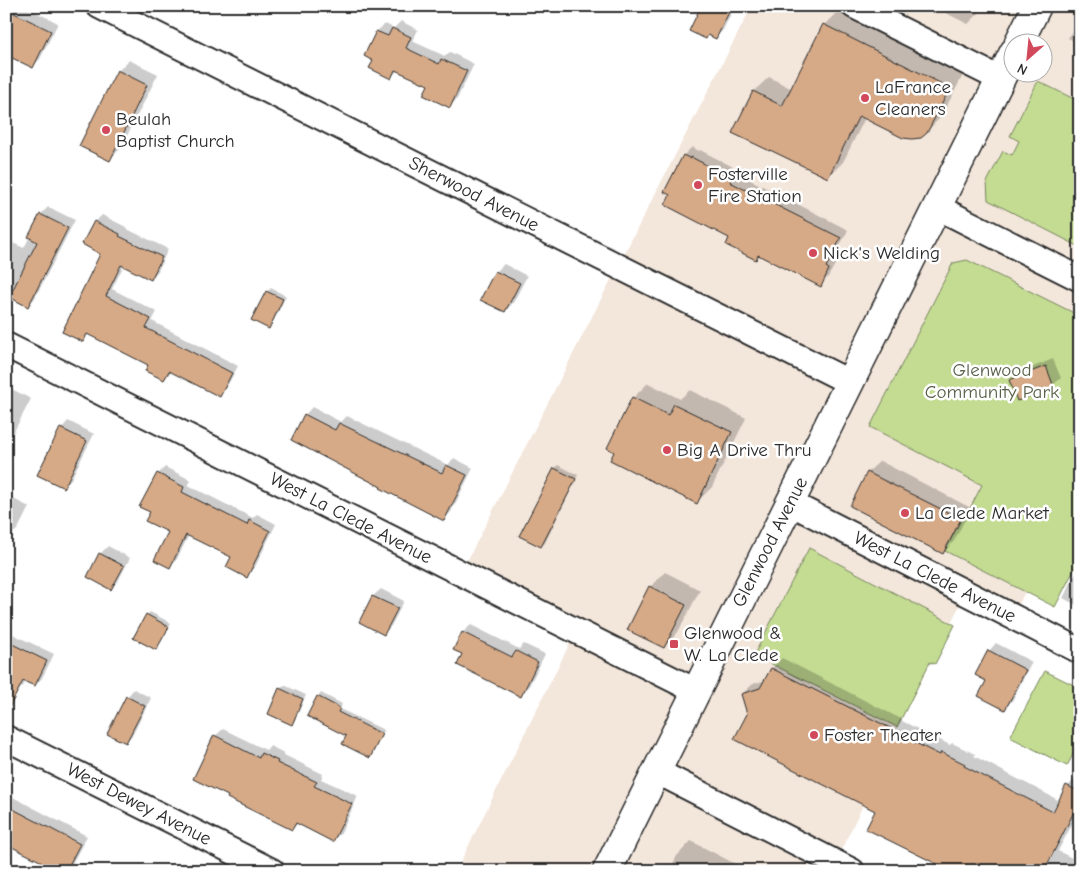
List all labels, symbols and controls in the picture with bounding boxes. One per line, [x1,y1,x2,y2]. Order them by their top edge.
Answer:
north arrow [1004,32,1054,82]
text: N [1014,59,1030,79]
place label: LaFrance Cleaners [875,76,951,120]
marker: LaFrance Cleaners [859,92,871,104]
place label: Beulah Baptist Church [116,108,235,152]
marker: Beulah Baptist Church [100,124,112,136]
street label: Sherwood Avenue [405,152,543,236]
place label: Fosterville Fire Station [708,163,802,207]
marker: Fosterville Fire Station [692,179,704,191]
place label: Nick's Welding [823,242,940,264]
marker: Nick's Welding [807,247,819,259]
park label: Glenwood Community Park [925,359,1060,403]
place label: Big A Drive Thru [677,439,811,461]
marker: Big A Drive Thru [661,444,673,456]
street label: West La Clede Avenue [266,468,436,568]
street label: Glenwood Avenue [728,473,812,611]
place label: La Clede Market [915,502,1049,524]
marker: La Clede Market [899,507,911,519]
street label: West La Clede Avenue [850,527,1020,627]
place label: Glenwood & W. La Clede [684,622,782,666]
marker: Glenwood & W. La Clede [668,638,680,650]
place label: Foster Theater [824,724,942,746]
marker: Foster Theater [808,729,820,741]
street label: West Dewey Avenue [63,758,215,850]

